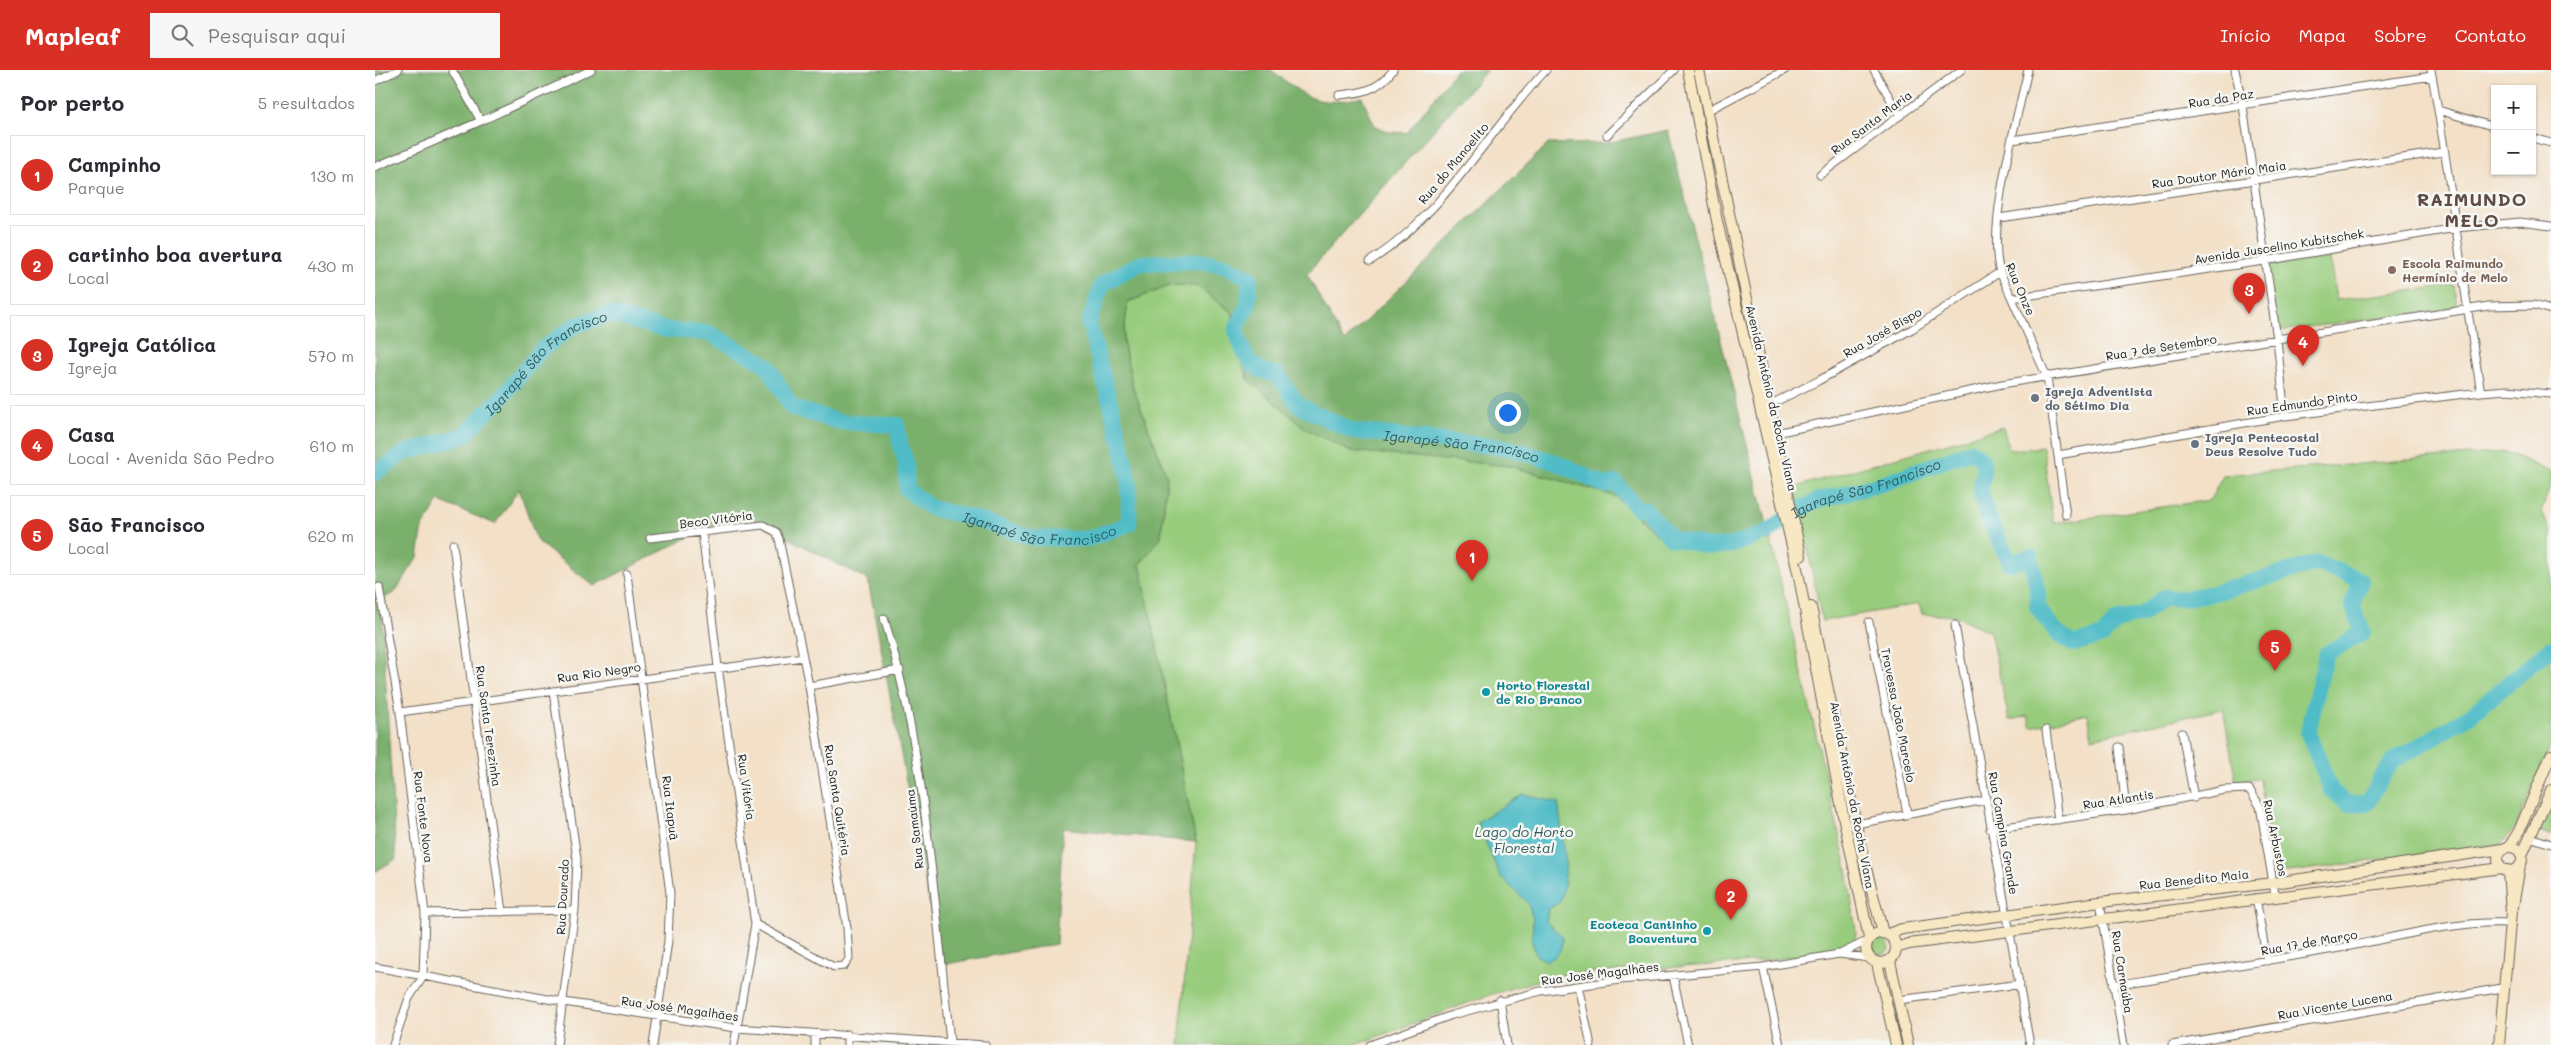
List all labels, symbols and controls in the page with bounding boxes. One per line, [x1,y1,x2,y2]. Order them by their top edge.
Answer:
search box [150,13,500,58]
text: Mapleaf [25,20,120,51]
icon: search [168,21,196,49]
text: Pesquisar aqui [208,23,346,48]
text: Início [2220,23,2270,47]
text: Mapa [2298,23,2346,47]
text: Sobre [2374,23,2427,47]
text: Contato [2455,23,2526,47]
street label: Rua da Paz [2187,85,2255,111]
map controls [2491,85,2536,175]
button: + [2491,85,2536,130]
street label: Rua Santa Maria [1827,86,1915,158]
text: Por perto [20,89,124,116]
text: 5 resultados [258,92,355,113]
street label: Rua do Manoelito [1414,119,1492,207]
button: − [2491,130,2536,175]
text: Campinho [68,152,161,177]
street label: Rua Doutor Mário Maia [2151,157,2287,191]
text: 1 [33,165,41,186]
text: 130 m [310,165,354,186]
text: Parque [68,177,125,198]
district label: RAIMUNDO MELO [2417,187,2527,232]
street label: Avenida Juscelino Kubitschek [2193,225,2365,267]
text: cartinho boa avertura [68,242,282,267]
text: 2 [33,255,41,276]
text: 430 m [307,255,354,276]
place label: Escola Raimundo Hermínio de Melo [2402,255,2508,285]
street label: Rua Onze [2003,260,2039,318]
marker: Escola Raimundo Hermínio de Melo [2386,264,2398,276]
text: Local [68,267,109,288]
pin: 3 [2233,273,2265,314]
street label: Avenida Antônio da Rocha Viana [1743,303,1801,493]
street label: Rua José Bispo [1840,303,1924,361]
water label: Igarapé São Francisco [480,306,609,419]
pin: 4 [2287,325,2319,366]
street label: Rua 7 de Setembro [2104,330,2218,364]
text: Igreja Católica [68,332,216,357]
text: 3 [32,345,42,366]
text: 570 m [308,345,354,366]
text: Igreja [68,357,118,378]
place label: Igreja Adventista do Sétimo Dia [2045,383,2153,413]
street label: Rua Edmundo Pinto [2246,387,2358,419]
marker: Igreja Adventista do Sétimo Dia [2029,392,2041,404]
your location [1495,400,1521,426]
text: Casa [68,422,115,447]
water label: Igarapé São Francisco [1383,425,1542,466]
place label: Igreja Pentecostal Deus Resolve Tudo [2205,429,2319,459]
text: 4 [32,435,42,456]
text: 610 m [309,435,354,456]
marker: Igreja Pentecostal Deus Resolve Tudo [2189,438,2201,450]
text: Local · Avenida São Pedro [68,447,274,468]
water label: Igarapé São Francisco [1786,454,1943,522]
street label: Beco Vitória [678,507,754,531]
water label: Igarapé São Francisco [961,507,1118,549]
text: São Francisco [68,512,205,537]
text: 5 [32,525,42,546]
text: 620 m [308,525,354,546]
text: Local [68,537,109,558]
pin: 1 [1456,540,1488,581]
pin: 5 [2259,630,2291,671]
street label: Travessa João Marcelo [1878,646,1920,784]
street label: Rua Rio Negro [556,658,642,686]
street label: Rua Santa Terezinha [473,665,505,787]
place label: Horto Florestal de Rio Branco [1496,677,1590,707]
marker: Horto Florestal de Rio Branco [1480,686,1492,698]
street label: Avenida Antônio da Rocha Viana [1827,700,1879,890]
street label: Rua Santa Quitéria [821,743,855,857]
street label: Rua Vitória [734,753,760,821]
street label: Rua Fonte Nova [410,770,438,864]
street label: Rua Campina Grande [1985,770,2023,896]
street label: Rua Itapuã [659,775,683,841]
street label: Rua Atlantis [2082,786,2155,812]
street label: Rua Samaúma [901,788,927,870]
street label: Rua Arbustos [2260,798,2292,878]
water label: Lago do Horto Florestal [1475,822,1573,857]
street label: Rua Dourado [552,859,572,935]
street label: Rua Benedito Maia [2138,865,2250,893]
pin: 2 [1715,879,1747,920]
place label: Ecoteca Cantinho Boaventura [1590,916,1697,946]
marker: Ecoteca Cantinho Boaventura [1701,925,1713,937]
street label: Rua 17 de Março [2260,926,2358,958]
street label: Rua Carnaúba [2109,930,2137,1014]
street label: Rua José Magalhães [1540,958,1660,988]
street label: Rua Vicente Lucena [2276,987,2394,1023]
street label: Rua José Magalhães [620,992,740,1024]

